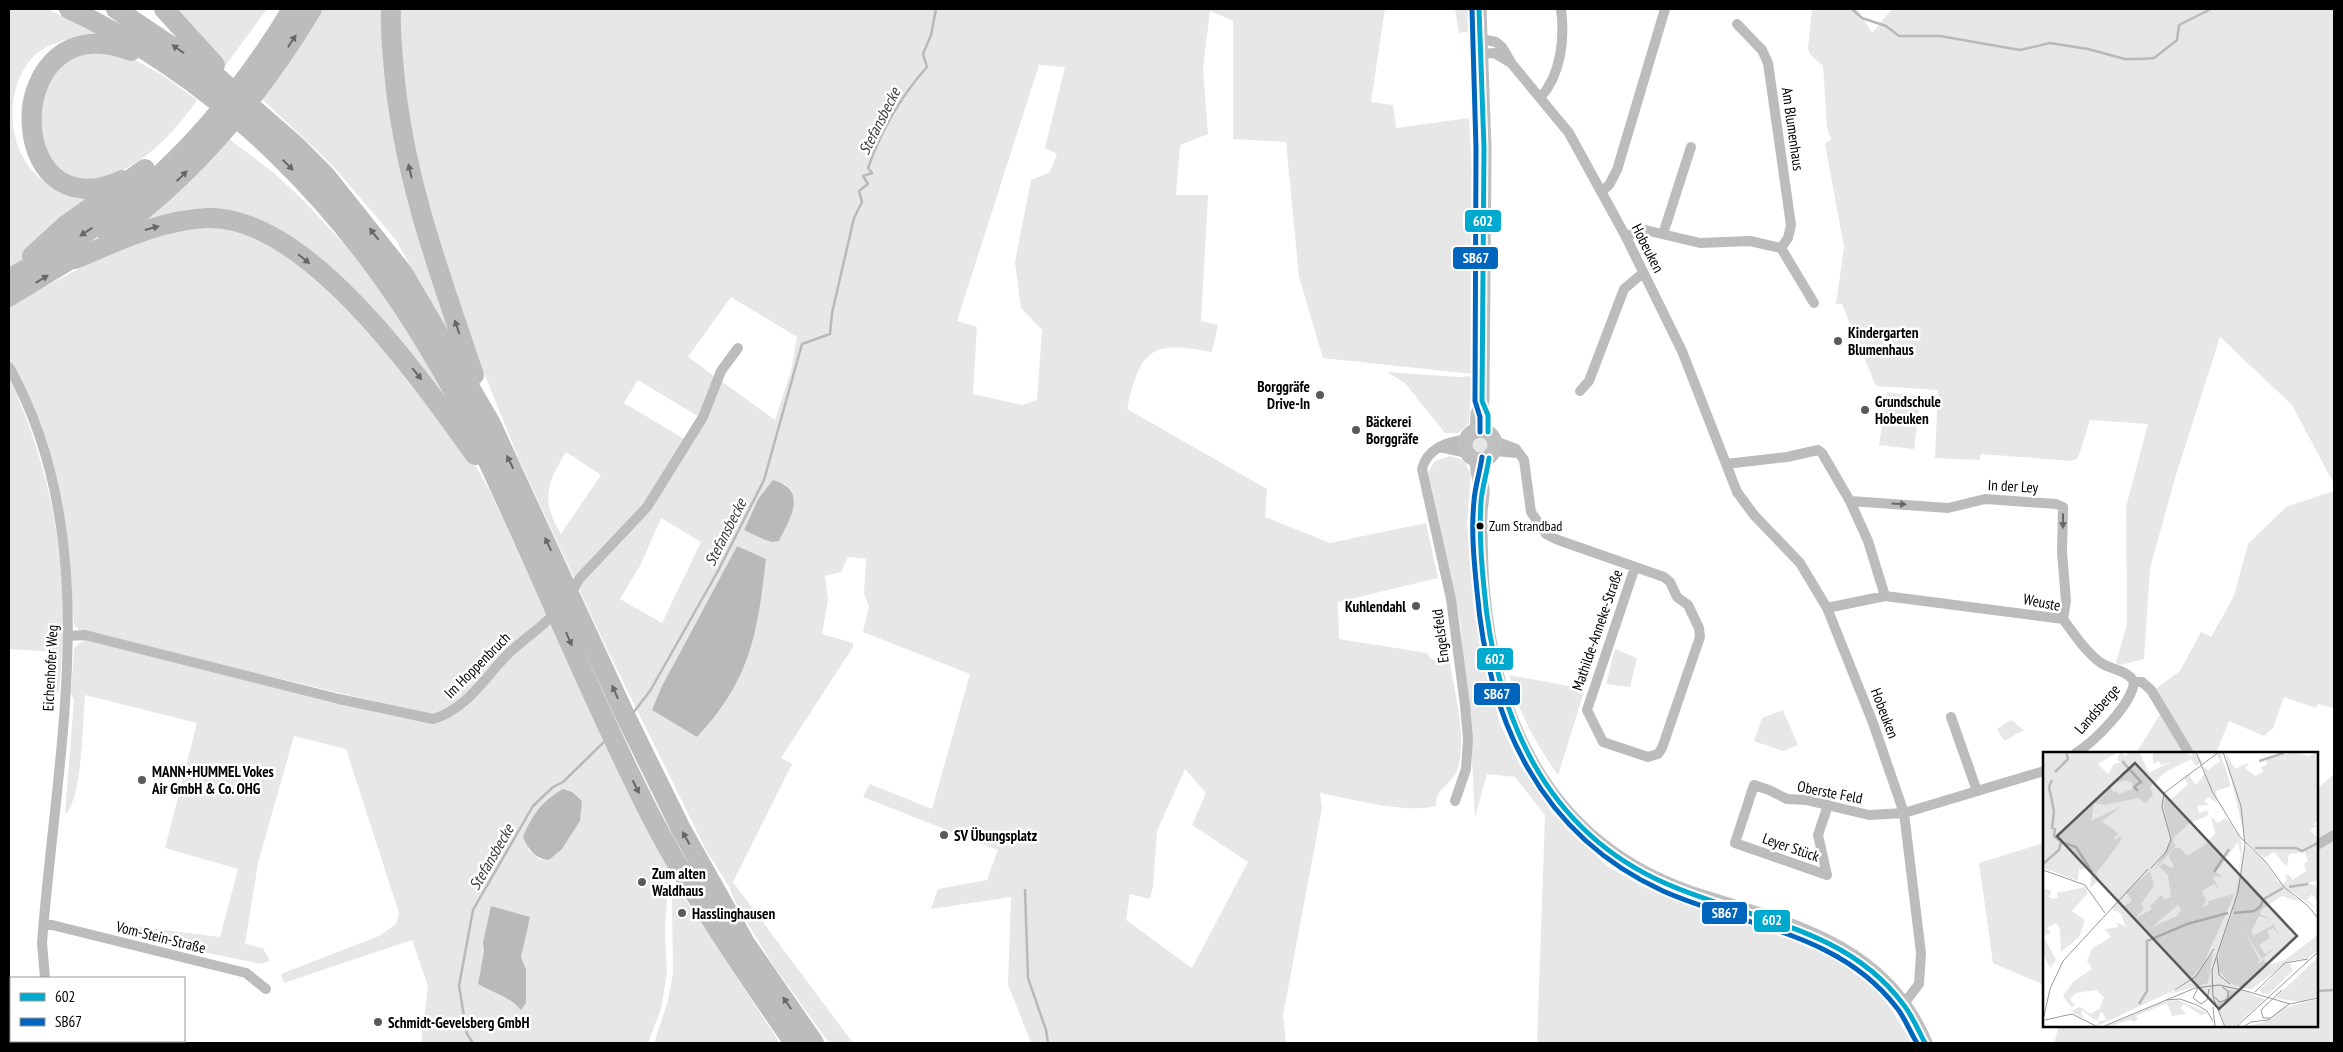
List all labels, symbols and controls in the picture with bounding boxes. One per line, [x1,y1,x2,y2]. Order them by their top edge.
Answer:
one-way arrow [287,34,297,47]
one-way arrow [171,44,184,54]
water label: Stefansbecke [854,83,905,158]
street label: Am Blumenhaus [1778,86,1808,172]
one-way arrow [282,159,294,171]
one-way arrow [406,164,414,179]
one-way arrow [175,170,187,182]
line badge: 602 [1464,209,1502,233]
text: 602 [1473,212,1493,230]
street label: Hobeuken [1628,220,1668,276]
one-way arrow [145,224,160,232]
one-way arrow [80,227,93,236]
one-way arrow [368,228,379,241]
line badge: SB67 [1452,246,1499,270]
text: SB67 [1463,249,1490,267]
one-way arrow [297,253,310,264]
one-way arrow [35,275,49,284]
one-way arrow [453,319,460,334]
place label: Kindergarten Blumenhaus [1848,323,1919,359]
marker: Kindergarten Blumenhaus [1832,335,1844,347]
one-way arrow [411,368,423,380]
place label: Borggräfe Drive-In [1257,377,1310,413]
marker: Borggräfe Drive-In [1314,389,1326,401]
place label: Grundschule Hobeuken [1875,392,1941,428]
marker: Grundschule Hobeuken [1859,404,1871,416]
place label: Bäckerei Borggräfe [1366,412,1419,448]
marker: Bäckerei Borggräfe [1350,424,1362,436]
one-way arrow [505,455,513,469]
street label: In der Ley [1987,475,2039,497]
water label: Stefansbecke [700,494,751,569]
one-way arrow [1891,501,1907,509]
one-way arrow [2059,513,2067,529]
place label: Zum Strandbad [1489,517,1562,535]
marker: Zum Strandbad [1475,521,1485,531]
one-way arrow [543,537,551,551]
street label: Mathilde-Anneke-Straße [1567,567,1627,693]
street label: Weuste [2022,589,2062,615]
place label: Kuhlendahl [1345,597,1406,616]
marker: Kuhlendahl [1410,600,1422,612]
street label: Engelsfeld [1427,608,1453,664]
street label: Eichenhofer Weg [38,624,62,712]
street label: Im Hoppenbruch [440,628,514,702]
one-way arrow [565,632,573,646]
line badge: 602 [1476,647,1514,671]
text: 602 [1485,650,1505,668]
street label: Landsberge [2070,680,2124,738]
line badge: SB67 [1473,682,1521,706]
one-way arrow [610,685,618,699]
text: SB67 [1484,685,1511,703]
street label: Hobeuken [1867,685,1903,741]
inset map [2043,752,2318,1027]
place label: MANN+HUMMEL Vokes Air GmbH & Co. OHG [151,762,274,798]
marker: MANN+HUMMEL Vokes Air GmbH & Co. OHG [136,774,148,786]
street label: Oberste Feld [1796,776,1864,808]
one-way arrow [633,780,641,794]
water label: Stefansbecke [464,819,518,893]
place label: SV Übungsplatz [954,826,1037,845]
street label: Leyer Stück [1760,828,1822,866]
marker: SV Übungsplatz [938,829,950,841]
one-way arrow [682,831,691,845]
place label: Zum alten Waldhaus [651,864,706,900]
marker: Zum alten Waldhaus [636,876,648,888]
line badge: SB67 [1701,901,1748,925]
place label: Hasslinghausen [692,904,775,923]
text: SB67 [1712,904,1739,922]
marker: Hasslinghausen [676,907,688,919]
line badge: 602 [1753,909,1791,933]
text: 602 [1762,911,1782,929]
street label: Vom-Stein-Straße [113,916,208,957]
legend [10,977,185,1042]
text: 602 [55,987,75,1006]
one-way arrow [782,997,791,1010]
text: SB67 [55,1012,82,1031]
place label: Schmidt-Gevelsberg GmbH [388,1013,529,1032]
marker: Schmidt-Gevelsberg GmbH [372,1016,384,1028]

